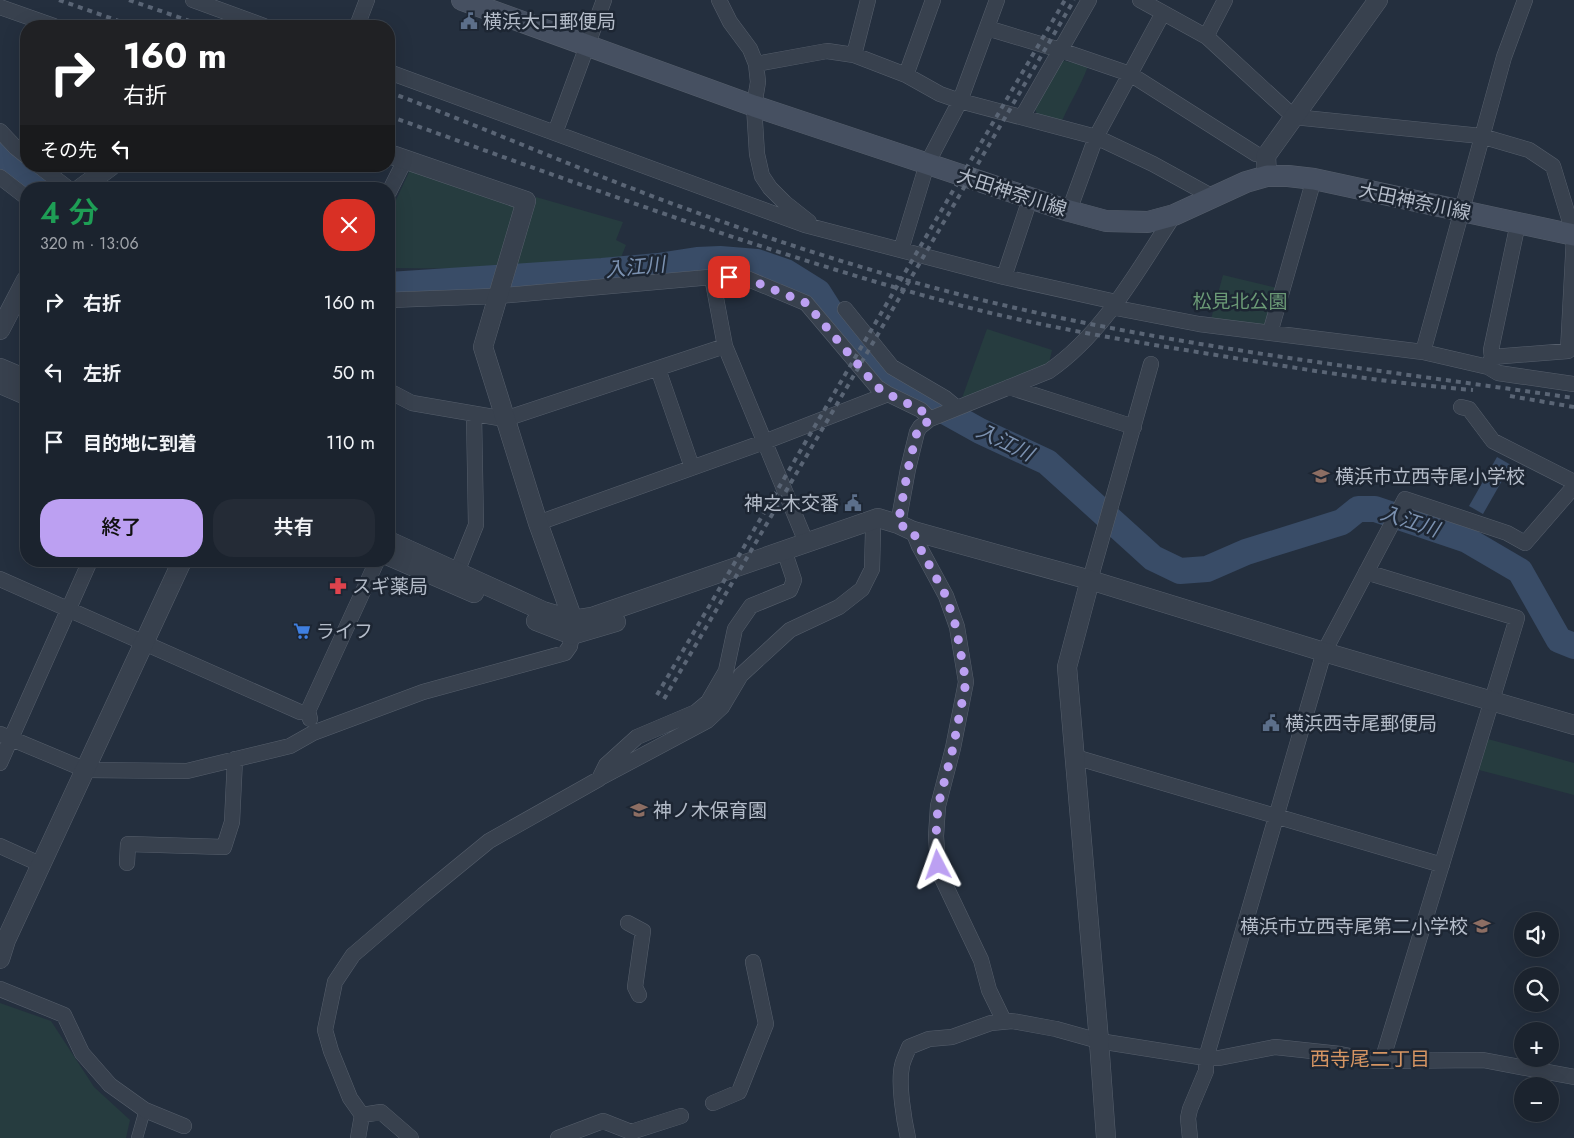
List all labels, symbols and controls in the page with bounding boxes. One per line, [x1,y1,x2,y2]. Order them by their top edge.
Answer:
place label: 横浜大口郵便局 [483,8,616,35]
public building icon: 横浜大口郵便局 [459,11,479,31]
text: 160 m [123,31,227,81]
icon: right [40,40,105,105]
text: 右折 [123,79,167,111]
icon: left [107,135,135,163]
text: その先 [40,137,97,164]
street label: 大田神奈川線 [953,162,1070,223]
street label: 大田神奈川線 [1356,176,1473,227]
text: 4 分 [40,191,99,234]
button: close [323,199,375,251]
text: 320 m · 13:06 [40,232,139,255]
water label: 入江川 [604,250,668,285]
pin [708,256,750,298]
icon: arrive [715,263,743,291]
icon: right [40,288,68,316]
park label: 松見北公園 [1192,288,1288,315]
text: 160 m [324,289,375,316]
text: 右折 [83,290,121,317]
icon: left [40,358,68,386]
text: 50 m [332,359,375,386]
text: 左折 [83,360,121,387]
water label: 入江川 [971,416,1040,470]
icon: arrive [40,428,68,456]
text: 110 m [326,429,375,456]
text: 目的地に到着 [83,430,197,457]
place label: 横浜市立西寺尾小学校 [1335,463,1525,490]
school or university icon: 横浜市立西寺尾小学校 [1311,466,1331,486]
place label: 神之木交番 [744,490,839,517]
public building icon: 神之木交番 [843,493,863,513]
water label: 入江川 [1377,498,1445,545]
button: 終了 [40,499,203,557]
button: 共有 [213,499,375,557]
place label: スギ薬局 [352,573,428,600]
pharmacy icon: スギ薬局 [328,576,348,596]
place label: ライフ [316,618,373,645]
supermarket icon: ライフ [292,621,312,641]
place label: 横浜西寺尾郵便局 [1285,710,1437,737]
public building icon: 横浜西寺尾郵便局 [1261,713,1281,733]
place label: 神ノ木保育園 [653,797,767,824]
school or university icon: 神ノ木保育園 [629,800,649,820]
position arrow [911,838,963,890]
map controls [1514,912,1559,1122]
button: sound [1514,912,1559,957]
place label: 横浜市立西寺尾第二小学校 [1240,913,1468,940]
school or university icon: 横浜市立西寺尾第二小学校 [1472,916,1492,936]
button: search [1514,967,1559,1012]
button: + [1514,1022,1559,1067]
district label: 西寺尾二丁目 [1310,1045,1430,1074]
button: − [1514,1077,1559,1122]

